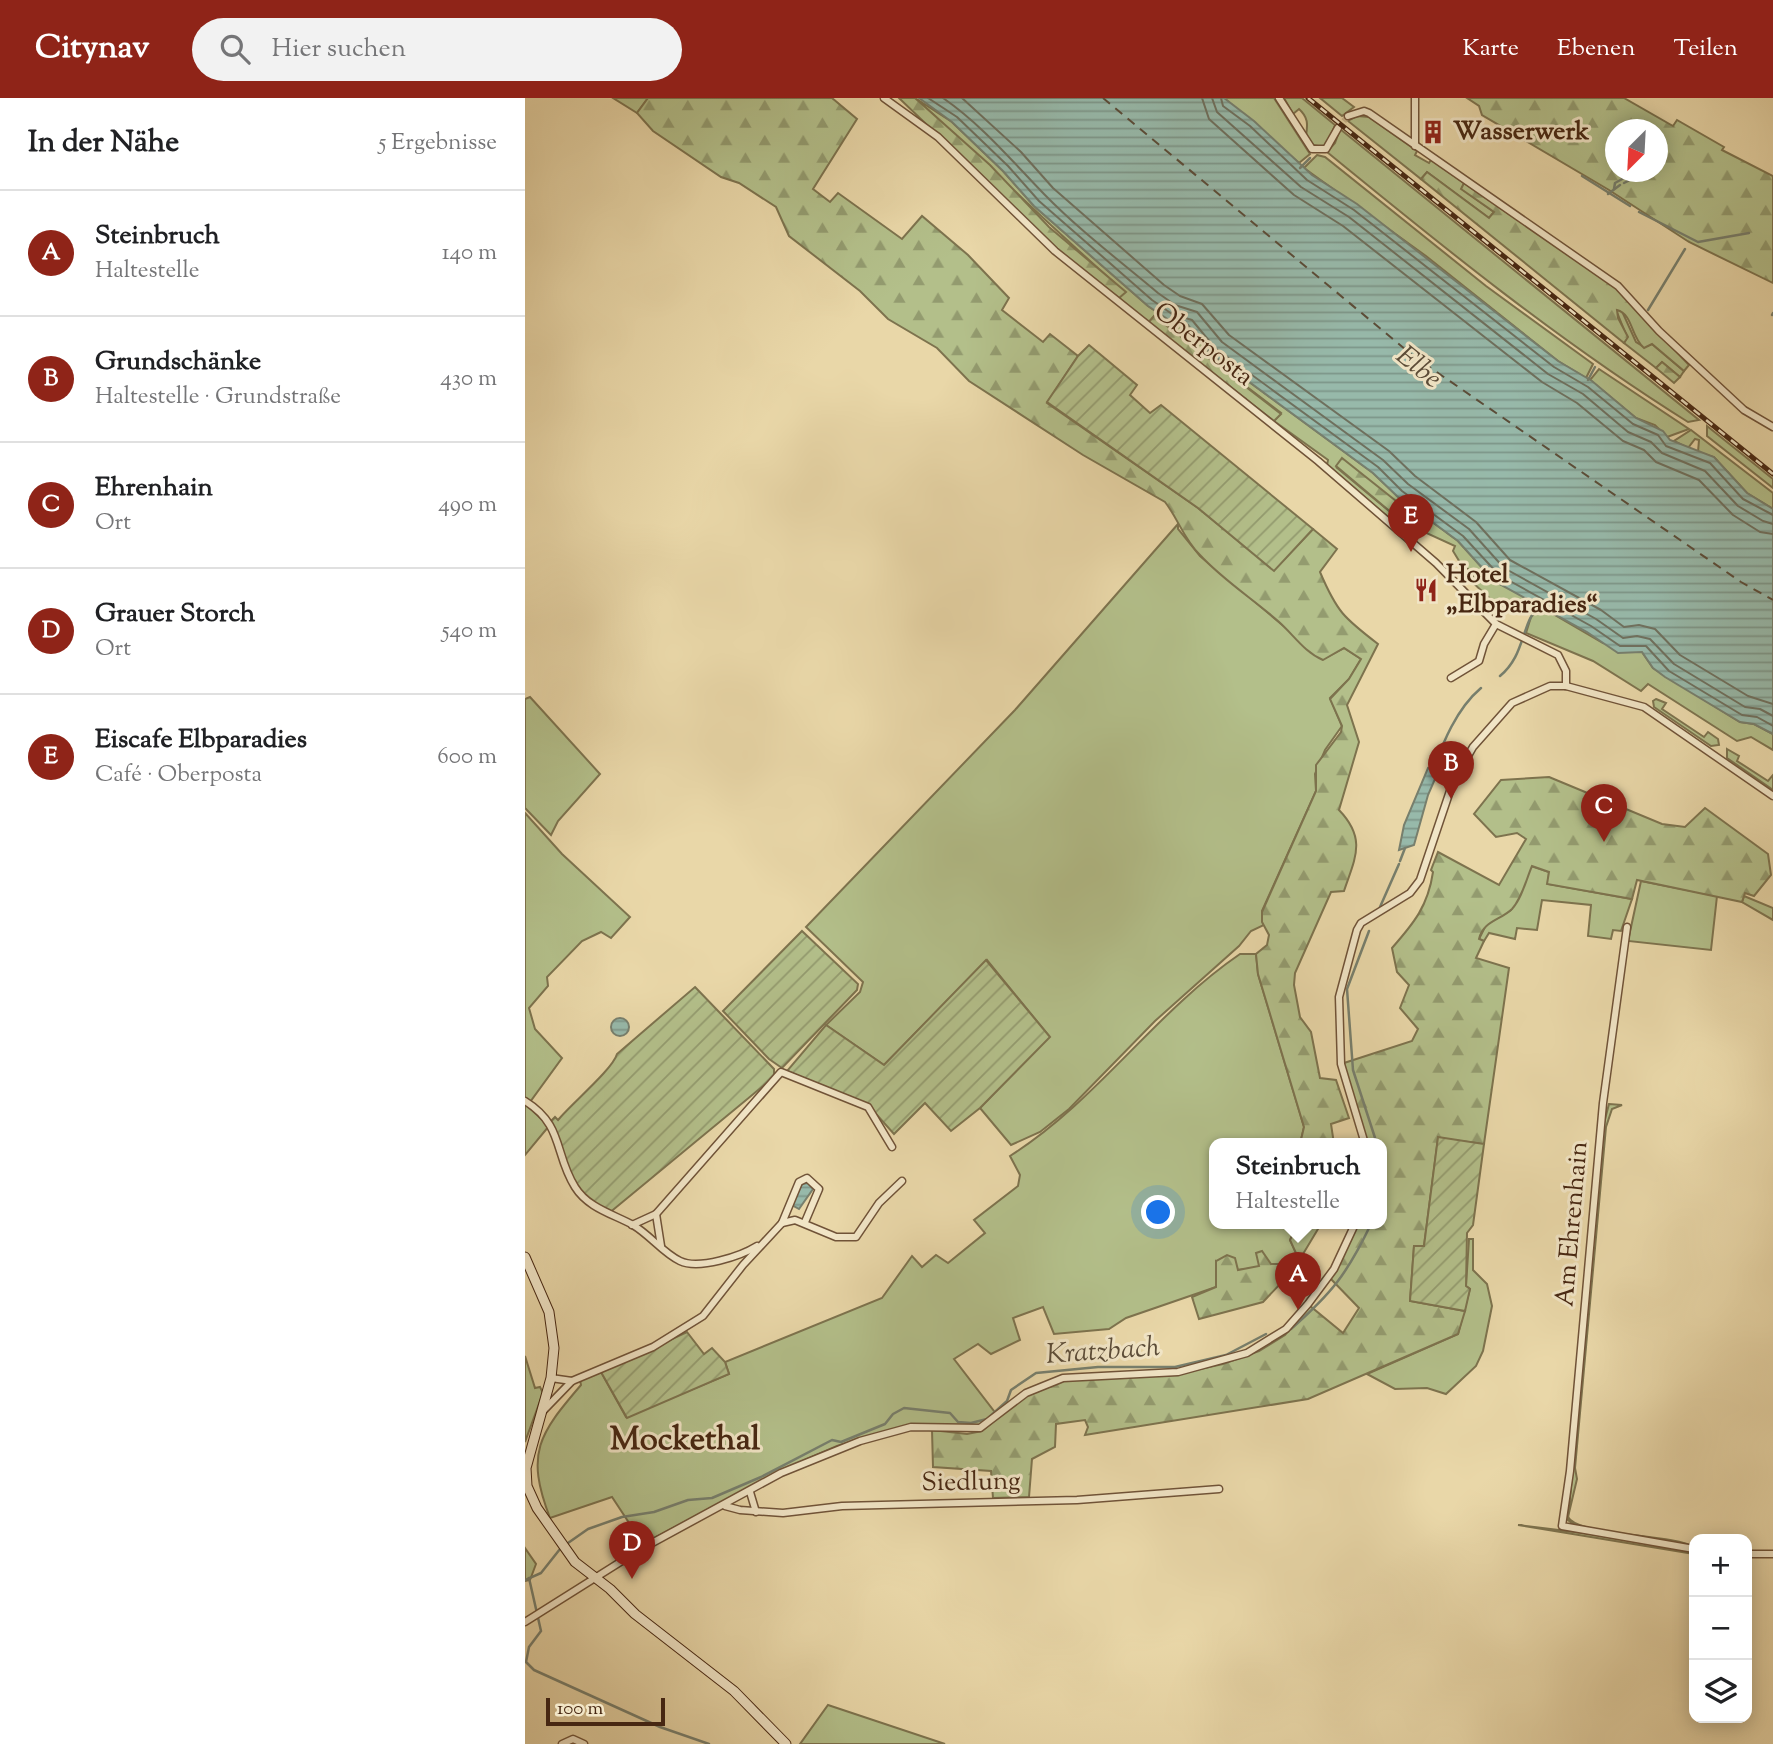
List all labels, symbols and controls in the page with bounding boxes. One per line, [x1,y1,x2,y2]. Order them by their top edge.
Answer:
search box [192,18,682,81]
text: Citynav [35,25,150,73]
icon: search [216,30,254,68]
text: Hier suchen [272,31,406,68]
text: Karte [1462,32,1519,66]
text: Ebenen [1557,32,1635,66]
text: Teilen [1673,32,1738,66]
place label: Wasserwerk [1453,114,1590,151]
building icon: Wasserwerk [1419,118,1447,146]
north arrow [1605,119,1668,182]
text: In der Nähe [28,122,179,165]
text: 5 Ergebnisse [379,127,497,160]
text: Steinbruch [95,218,220,255]
text: A [42,237,60,270]
text: 140 m [442,237,497,270]
text: Haltestelle [95,255,199,288]
street label: Oberposta [1145,294,1261,396]
water label: Elbe [1386,337,1450,399]
text: Grundschänke [95,344,261,381]
text: B [44,363,58,396]
text: 430 m [440,363,497,396]
text: Haltestelle · Grundstraße [95,381,341,414]
text: Ehrenhain [95,470,213,507]
text: C [42,489,60,522]
text: 490 m [438,489,497,522]
pin: E [1388,494,1434,552]
text: Ort [95,507,131,540]
place label: Hotel „Elbparadies“ [1446,557,1598,624]
restaurant icon: Hotel „Elbparadies“ [1412,576,1440,604]
text: Grauer Storch [95,596,255,633]
text: D [42,615,60,648]
text: 540 m [442,615,497,648]
text: Ort [95,633,131,666]
text: Eiscafe Elbparadies [95,722,307,759]
text: E [44,741,58,774]
text: 600 m [437,741,497,774]
pin: B [1428,741,1474,799]
text: Café · Oberposta [95,759,262,792]
pin: C [1581,784,1627,842]
popup [1209,1138,1387,1229]
street label: Am Ehrenhain [1547,1140,1599,1308]
text: Steinbruch [1236,1149,1360,1186]
text: Haltestelle [1236,1186,1340,1219]
your location [1141,1195,1175,1229]
pin: A [1275,1252,1321,1310]
water label: Kratzbach [1045,1328,1162,1376]
district label: Mockethal [610,1417,761,1465]
street label: Siedlung [921,1464,1021,1502]
pin: D [609,1521,655,1579]
map controls [1689,1534,1752,1723]
button: + [1689,1534,1752,1597]
button: − [1689,1597,1752,1660]
button: layers [1689,1660,1752,1723]
scale bar [546,1695,665,1727]
text: 100 m [557,1696,603,1723]

